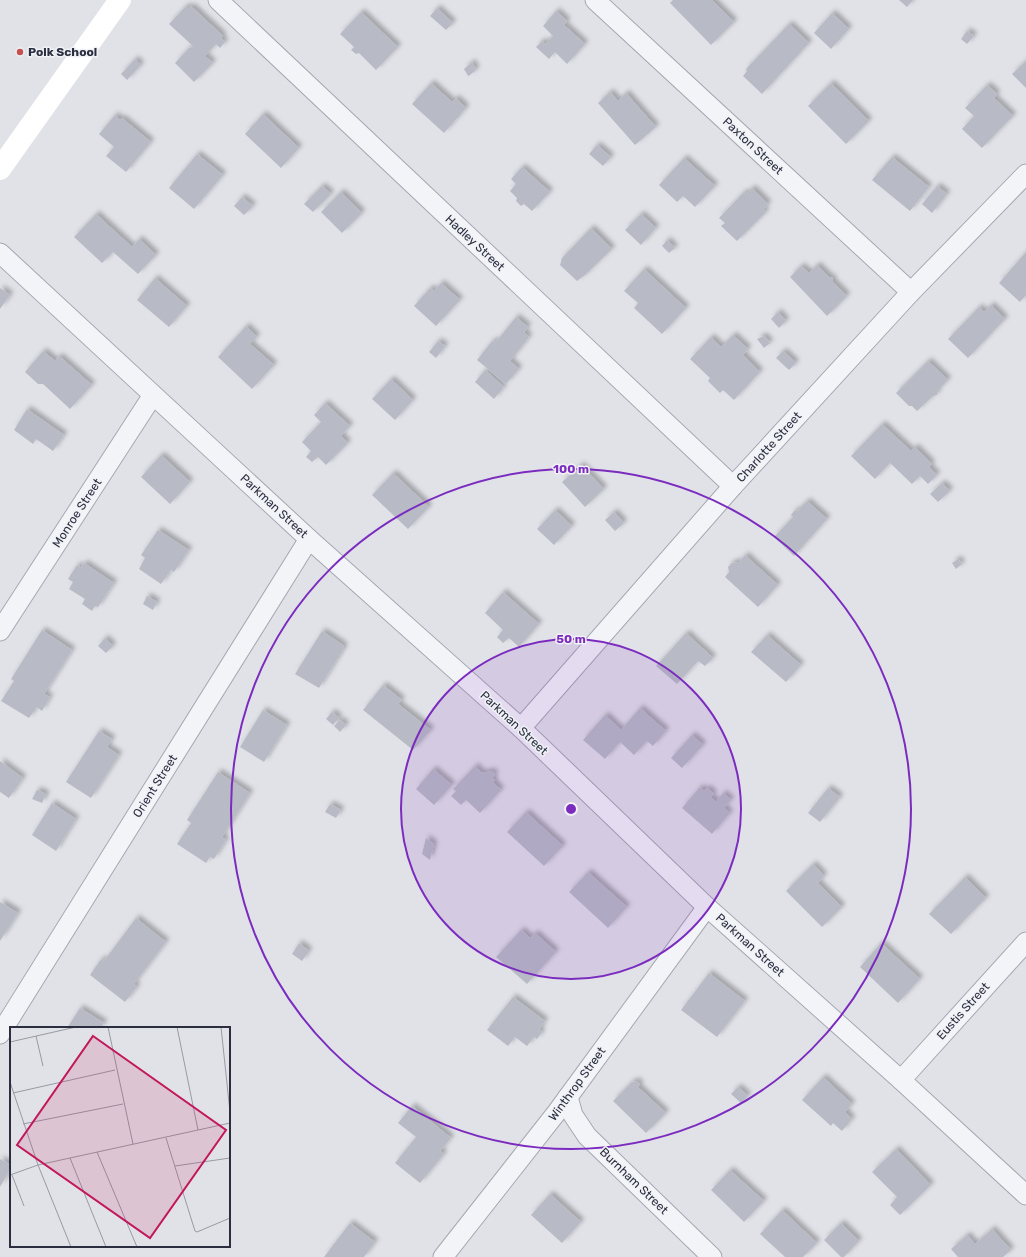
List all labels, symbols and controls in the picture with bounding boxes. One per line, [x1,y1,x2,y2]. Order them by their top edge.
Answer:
place label: Polk School [28,45,97,59]
marker: Polk School [15,47,25,57]
street label: Paxton Street [720,115,786,178]
street label: Hadley Street [443,212,508,274]
street label: Charlotte Street [734,409,805,485]
text: 100 m [553,462,589,476]
street label: Parkman Street [237,471,311,541]
street label: Monroe Street [50,476,105,550]
text: 50 m [556,632,586,646]
street label: Parkman Street [477,688,551,758]
street label: Orient Street [130,752,180,820]
centre of rings [564,802,578,816]
street label: Parkman Street [713,911,787,980]
street label: Eustis Street [934,979,992,1042]
inset map [10,1027,230,1247]
street label: Winthrop Street [546,1044,609,1124]
street label: Burnham Street [597,1145,671,1217]

